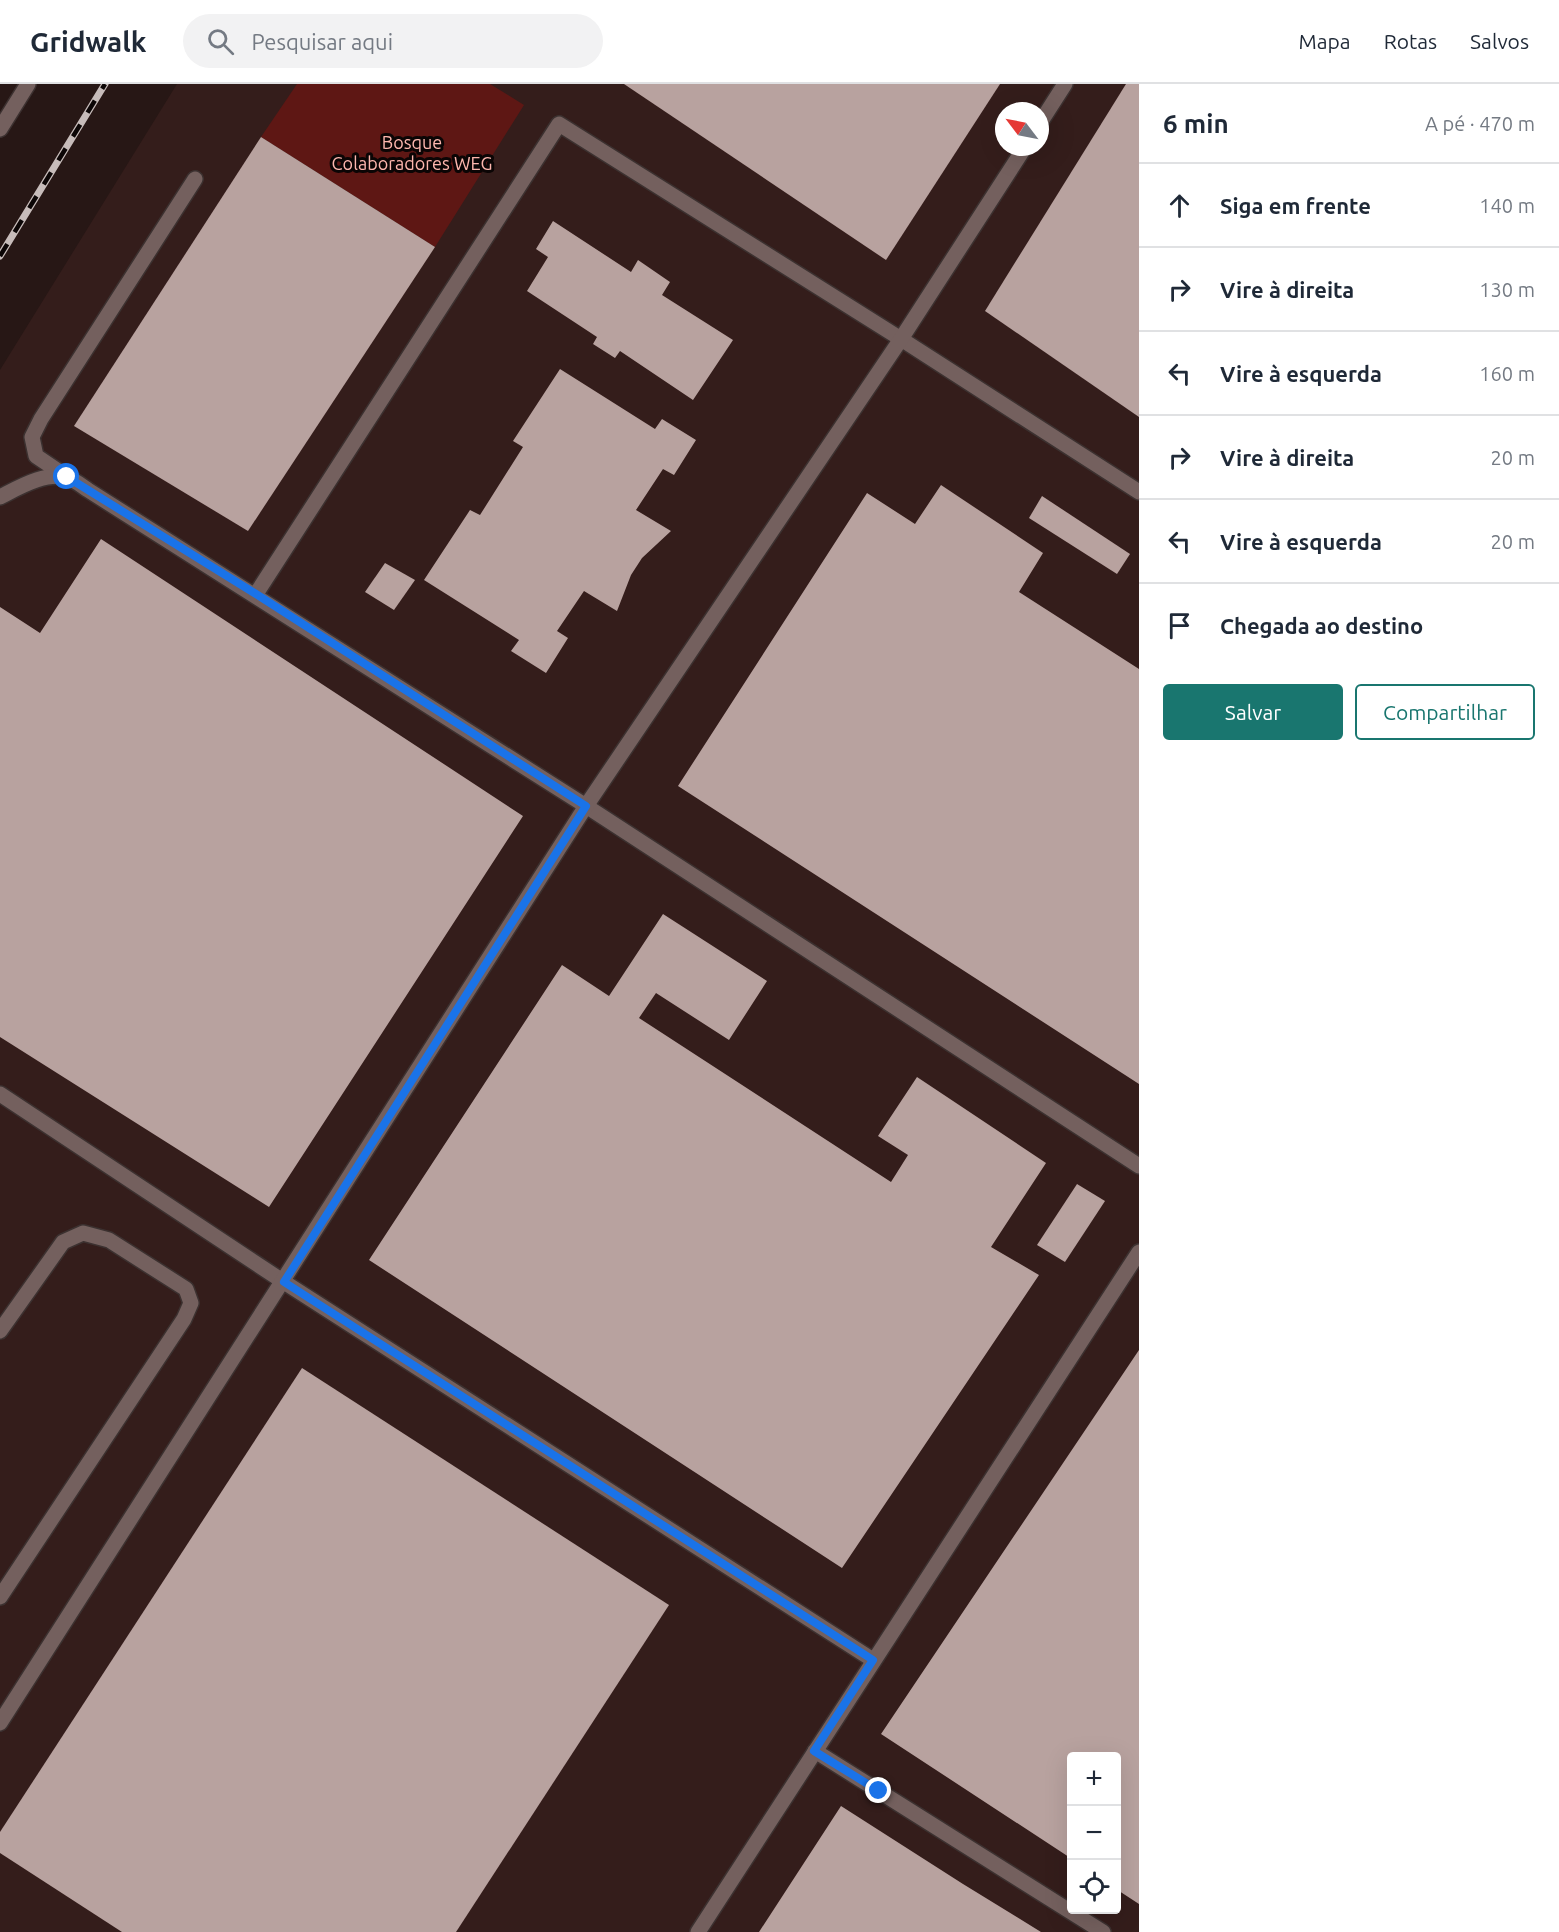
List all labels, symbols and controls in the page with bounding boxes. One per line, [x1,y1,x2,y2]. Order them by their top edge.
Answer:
search box [183,14,603,68]
icon: search [204,25,237,58]
text: Gridwalk [30,26,147,57]
text: Pesquisar aqui [252,29,393,54]
text: Mapa [1299,29,1351,53]
text: Rotas [1384,29,1437,53]
text: Salvos [1470,29,1529,53]
north arrow [995,102,1049,156]
text: 6 min [1163,109,1229,138]
text: A pé · 470 m [1425,112,1535,135]
park label: Bosque Colaboradores WEG [332,132,492,173]
icon: ahead [1163,189,1196,222]
text: Siga em frente [1220,193,1371,218]
text: 140 m [1479,194,1535,217]
icon: right [1163,273,1196,306]
text: Vire à direita [1220,277,1354,302]
text: 130 m [1479,278,1535,301]
icon: left [1163,357,1196,390]
text: Vire à esquerda [1220,361,1382,386]
text: 160 m [1479,362,1535,385]
icon: right [1163,441,1196,474]
text: Vire à direita [1220,445,1354,470]
text: 20 m [1491,446,1535,469]
route start [53,463,79,489]
icon: left [1163,525,1196,558]
text: Vire à esquerda [1220,529,1382,554]
text: 20 m [1491,530,1535,553]
icon: arrive [1163,609,1196,642]
text: Chegada ao destino [1220,613,1423,638]
button: Salvar [1163,684,1343,740]
button: Compartilhar [1355,684,1535,740]
map controls [1067,1752,1121,1914]
button: + [1067,1752,1121,1806]
route end [865,1777,891,1803]
button: − [1067,1806,1121,1860]
button: locate [1067,1860,1121,1914]

